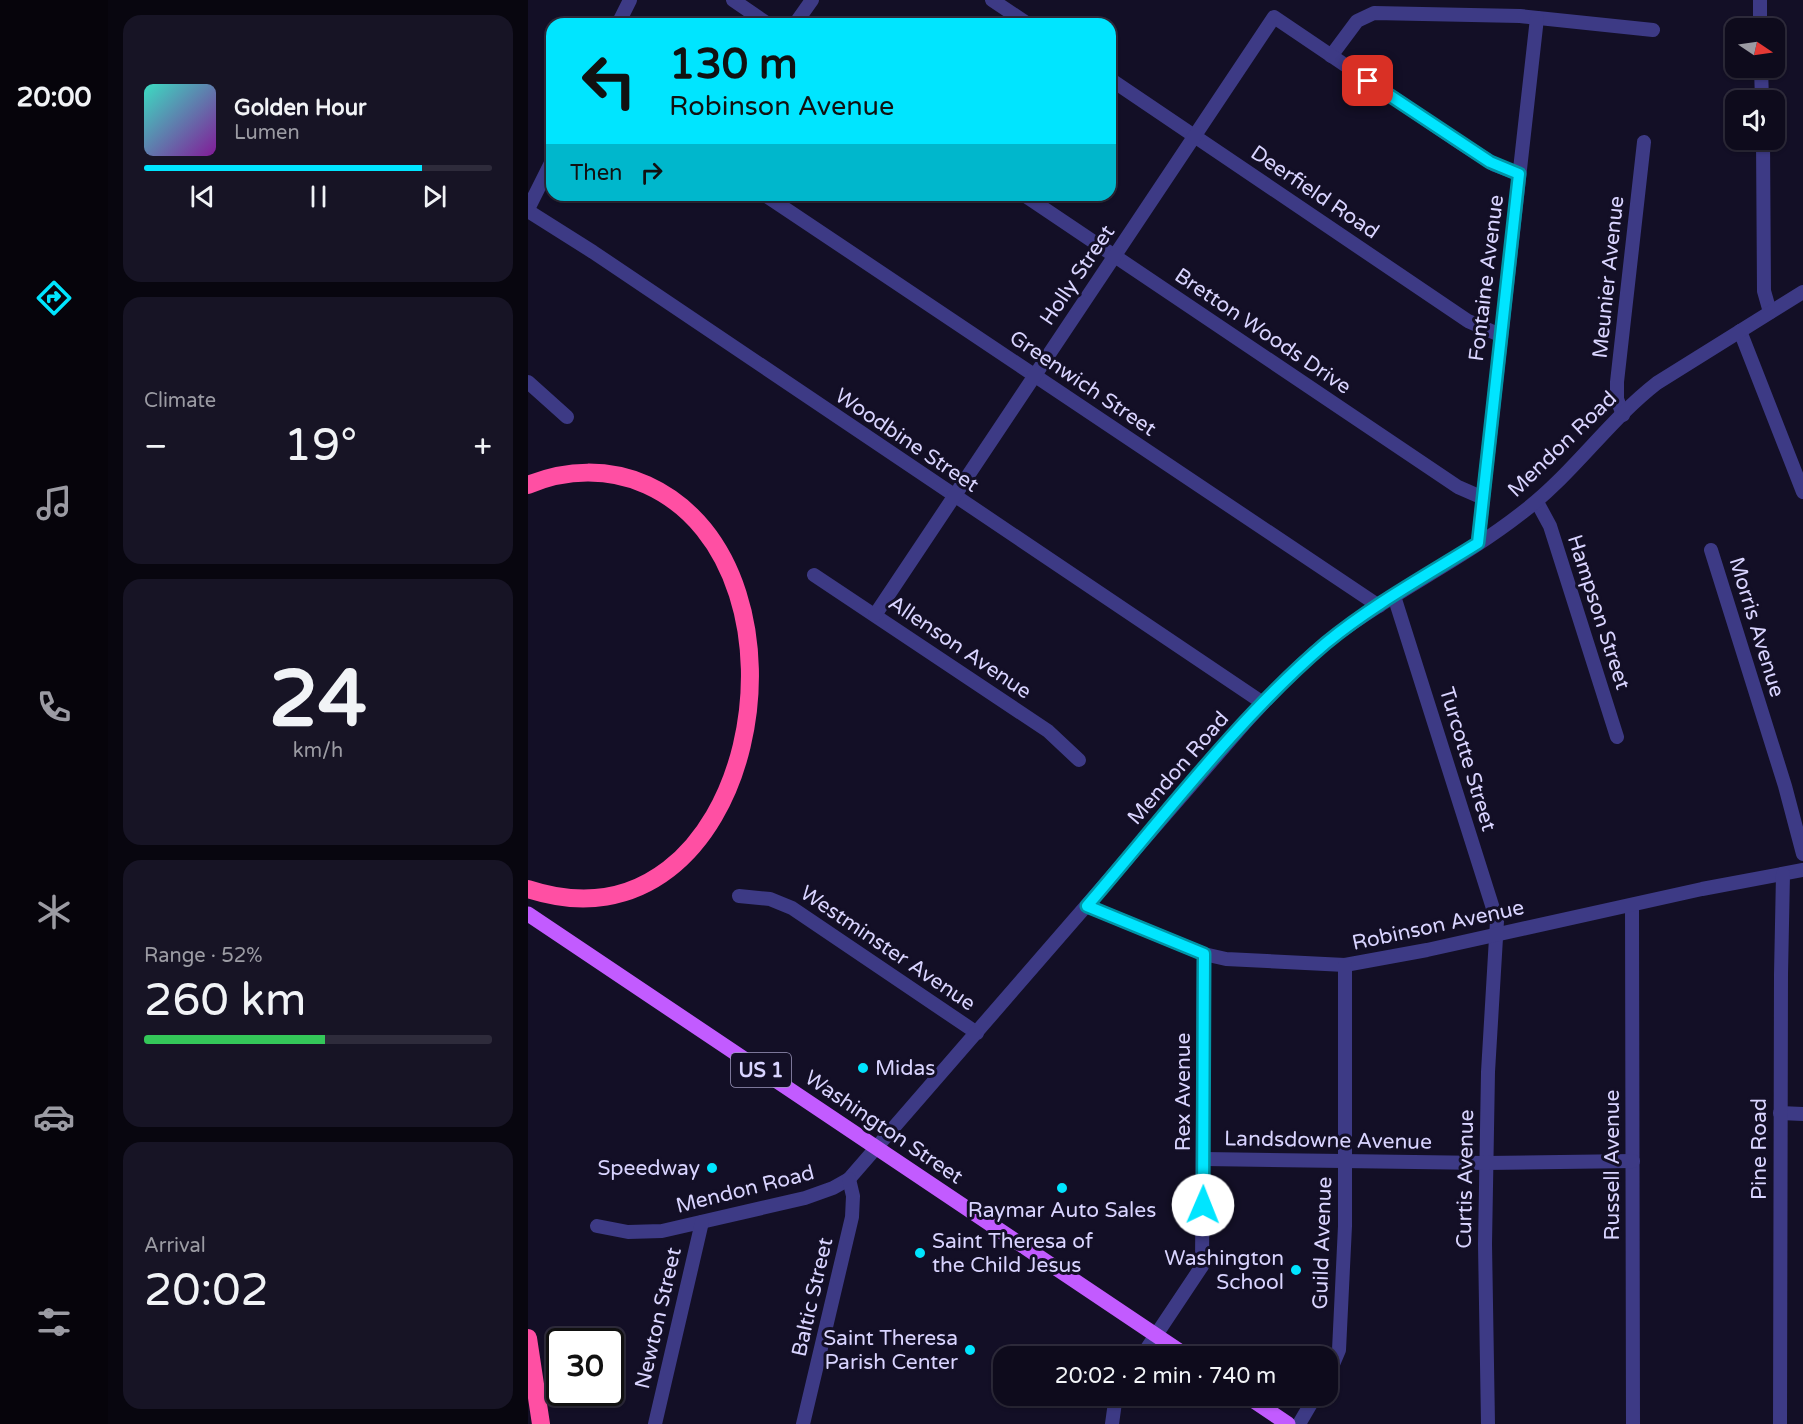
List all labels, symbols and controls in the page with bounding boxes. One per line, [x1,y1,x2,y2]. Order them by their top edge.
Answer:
north arrow [1725,18,1785,78]
map controls [1725,18,1785,150]
text: 130 m [669,39,798,90]
icon: left [570,42,648,120]
pin [1342,55,1393,106]
icon: arrive [1351,64,1384,97]
text: 20:00 [17,81,91,114]
text: Robinson Avenue [669,90,894,123]
button: sound [1725,90,1785,150]
text: Golden Hour [234,95,366,121]
text: Lumen [234,121,300,145]
street label: Deerfield Road [1246,140,1384,244]
icon: right [635,156,668,189]
text: Then [570,160,623,186]
icon: previous [186,180,219,213]
icon: pause [302,180,335,213]
icon: next [418,180,451,213]
street label: Fontaine Avenue [1464,193,1509,363]
street label: Meunier Avenue [1588,194,1629,360]
street label: Holly Street [1035,220,1120,330]
street label: Bretton Woods Drive [1170,263,1356,400]
icon: directions [33,277,75,319]
street label: Greenwich Street [1005,325,1161,442]
street label: Woodbine Street [830,383,983,498]
street label: Mendon Road [1503,386,1622,503]
text: Climate [144,389,216,413]
text: 19° [284,419,357,473]
text: − [144,427,168,466]
text: + [473,427,492,466]
icon: music [33,482,75,524]
street label: Hampson Street [1562,532,1635,693]
street label: Morris Avenue [1723,554,1790,700]
street label: Allenson Avenue [884,590,1036,705]
text: 24 [269,653,367,747]
street label: Turcotte Street [1434,684,1501,834]
icon: phone [33,686,75,728]
street label: Mendon Road [1122,707,1234,830]
text: km/h [293,739,343,763]
street label: Westminster Avenue [795,880,980,1016]
icon: climate [33,891,75,933]
street label: Robinson Avenue [1350,895,1527,956]
text: Range · 52% [144,944,263,968]
text: 260 km [144,974,306,1028]
street label: Rex Avenue [1171,1033,1196,1151]
road number: US 1 [731,1053,791,1087]
place label: Midas [875,1056,935,1081]
marker: Midas [856,1061,870,1075]
street label: Washington Street [800,1065,967,1190]
street label: Russell Avenue [1600,1089,1625,1240]
icon: car [33,1096,75,1138]
street label: Pine Road [1747,1098,1772,1200]
street label: Curtis Avenue [1452,1109,1479,1249]
street label: Landsdowne Avenue [1224,1126,1432,1155]
place label: Speedway [598,1156,700,1181]
street label: Mendon Road [673,1160,817,1219]
marker: Speedway [705,1161,719,1175]
position arrow [1171,1173,1235,1237]
street label: Guild Avenue [1308,1176,1337,1310]
marker: Raymar Auto Sales [1055,1181,1069,1195]
place label: Raymar Auto Sales [968,1198,1156,1223]
place label: Saint Theresa of the Child Jesus [932,1229,1093,1278]
text: Arrival [144,1234,206,1258]
street label: Baltic Street [787,1235,838,1359]
street label: Newton Street [630,1245,687,1391]
marker: Saint Theresa of the Child Jesus [913,1246,927,1260]
place label: Washington School [1164,1246,1284,1295]
marker: Washington School [1289,1263,1303,1277]
text: 20:02 [144,1264,269,1318]
icon: filters [33,1301,75,1343]
place label: Saint Theresa Parish Center [823,1326,958,1375]
speed limit sign: 30 [546,1328,624,1406]
marker: Saint Theresa Parish Center [963,1343,977,1357]
text: 20:02 · 2 min · 740 m [1055,1363,1276,1389]

